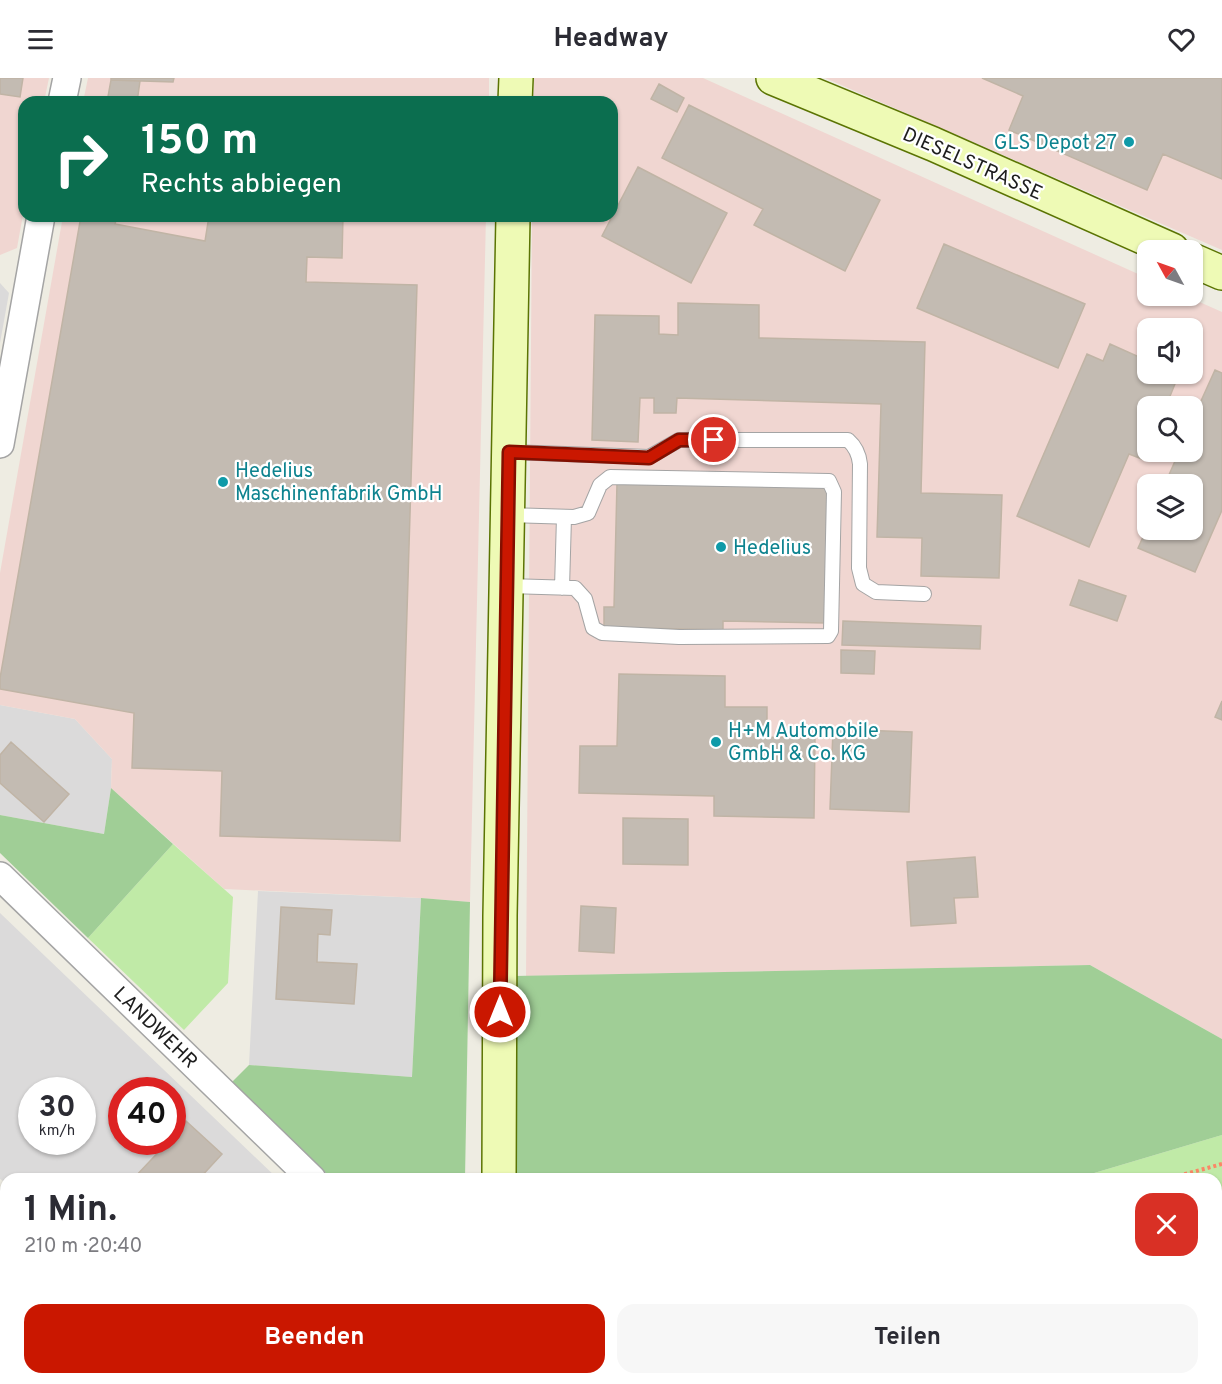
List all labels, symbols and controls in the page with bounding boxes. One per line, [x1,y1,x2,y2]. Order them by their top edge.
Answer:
text: Headway [553,22,669,56]
icon: menu [24,23,57,56]
icon: heart [1165,23,1198,56]
text: 150 m [141,116,258,169]
icon: right [42,120,120,198]
street label: DIESELSTRASSE [898,122,1046,207]
place label: GLS Depot 27 [994,131,1117,157]
marker: GLS Depot 27 [1122,135,1136,149]
text: Rechts abbiegen [141,168,342,202]
north arrow [1137,240,1203,306]
map controls [1137,240,1203,540]
button: sound [1137,318,1203,384]
button: search [1137,396,1203,462]
pin [688,414,739,465]
icon: arrive [697,423,730,456]
place label: Hedelius Maschinenfabrik GmbH [235,459,443,508]
button: layers [1137,474,1203,540]
marker: Hedelius Maschinenfabrik GmbH [216,475,230,489]
place label: Hedelius [733,536,811,562]
marker: Hedelius [714,540,728,554]
place label: H+M Automobile GmbH & Co. KG [728,719,879,768]
marker: H+M Automobile GmbH & Co. KG [709,735,723,749]
position arrow [468,980,532,1044]
street label: LANDWEHR [107,982,202,1075]
speed limit sign: 40 [108,1077,186,1155]
text: 30 [38,1090,76,1127]
text: km/h [39,1122,75,1141]
text: 1 Min. [24,1188,117,1234]
button: close [1135,1193,1198,1256]
text: 210 m · 20:40 [24,1234,142,1260]
button: Beenden [24,1304,605,1373]
button: Teilen [617,1304,1198,1373]

